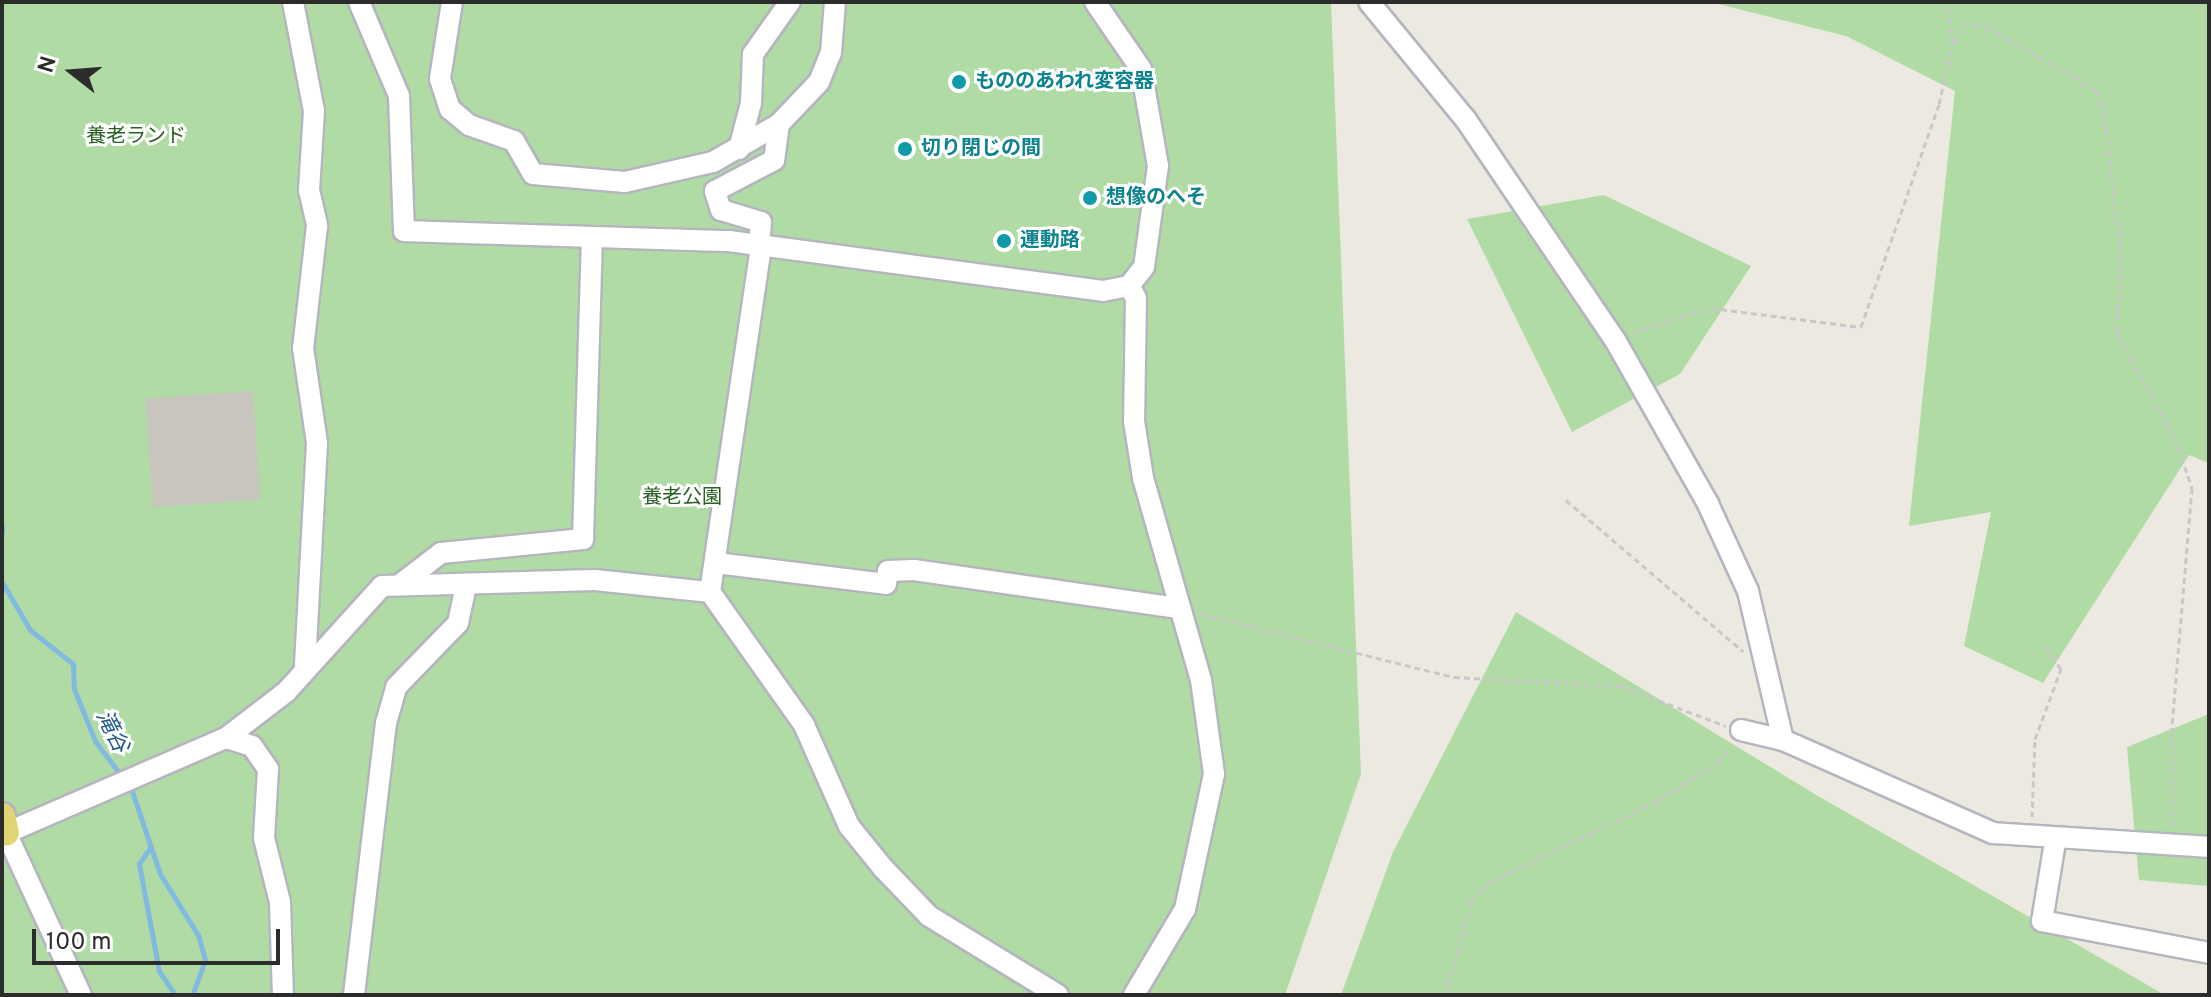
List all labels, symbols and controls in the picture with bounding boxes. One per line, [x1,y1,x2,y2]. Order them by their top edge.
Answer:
north arrow [32,32,112,112]
text: N [33,53,64,76]
place label: もののあわれ変容器 [975,70,1155,94]
marker: もののあわれ変容器 [950,73,968,91]
park label: 養老ランド [86,125,186,149]
place label: 切り閉じの間 [921,137,1041,161]
marker: 切り閉じの間 [896,140,914,158]
place label: 想像のへそ [1106,186,1206,210]
marker: 想像のへそ [1081,189,1099,207]
place label: 運動路 [1020,229,1080,253]
marker: 運動路 [995,232,1013,250]
park label: 養老公園 [642,486,722,510]
water label: 滝谷 [89,706,133,758]
scale bar [36,913,284,963]
text: 100 m [46,928,112,958]

